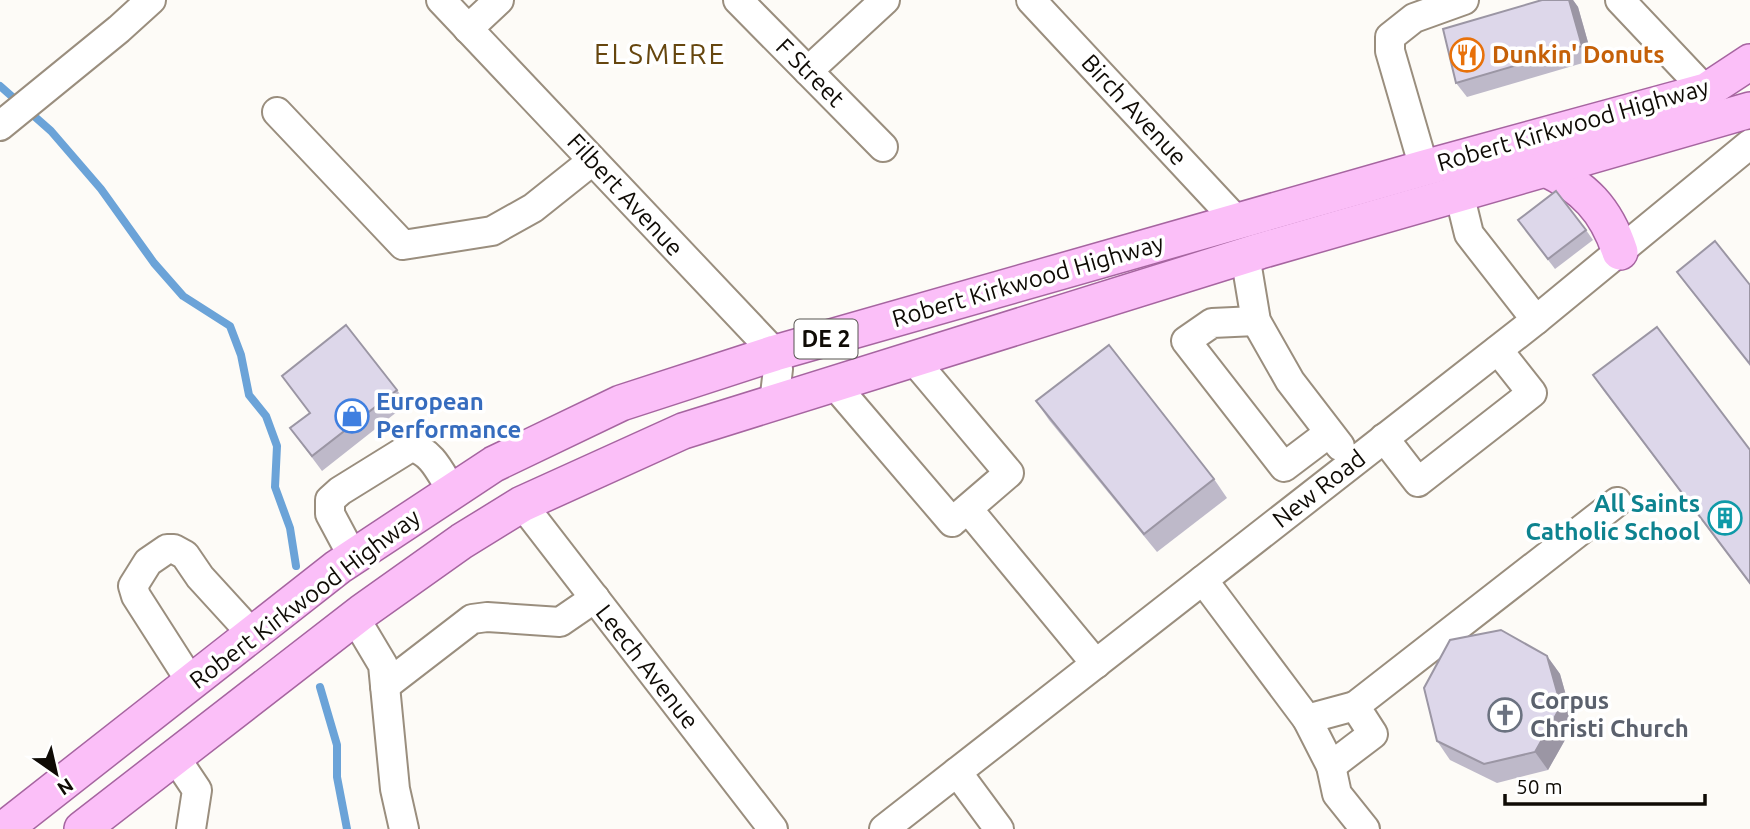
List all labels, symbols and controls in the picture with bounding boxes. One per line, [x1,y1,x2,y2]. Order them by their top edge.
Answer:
street label: F Street [771,33,850,113]
restaurant icon: Dunkin' Donuts [1448,36,1486,74]
district label: ELSMERE [594,38,726,69]
place label: Dunkin' Donuts [1492,41,1665,68]
street label: Birch Avenue [1076,49,1192,171]
street label: Robert Kirkwood Highway [1434,73,1712,176]
street label: Filbert Avenue [562,128,689,261]
street label: Robert Kirkwood Highway [889,229,1167,332]
road number: DE 2 [794,320,858,358]
place label: European Performance [376,388,521,443]
shop icon: European Performance [333,397,371,435]
street label: New Road [1267,444,1370,533]
place label: All Saints Catholic School [1526,490,1700,545]
building icon: All Saints Catholic School [1706,499,1744,537]
street label: Robert Kirkwood Highway [184,503,425,694]
street label: Leech Avenue [591,599,704,734]
place label: Corpus Christi Church [1530,687,1689,742]
church icon: Corpus Christi Church [1486,696,1524,734]
north arrow [21,738,91,808]
scale bar [1505,762,1704,806]
text: N [53,774,78,800]
text: 50 m [1516,774,1563,798]

